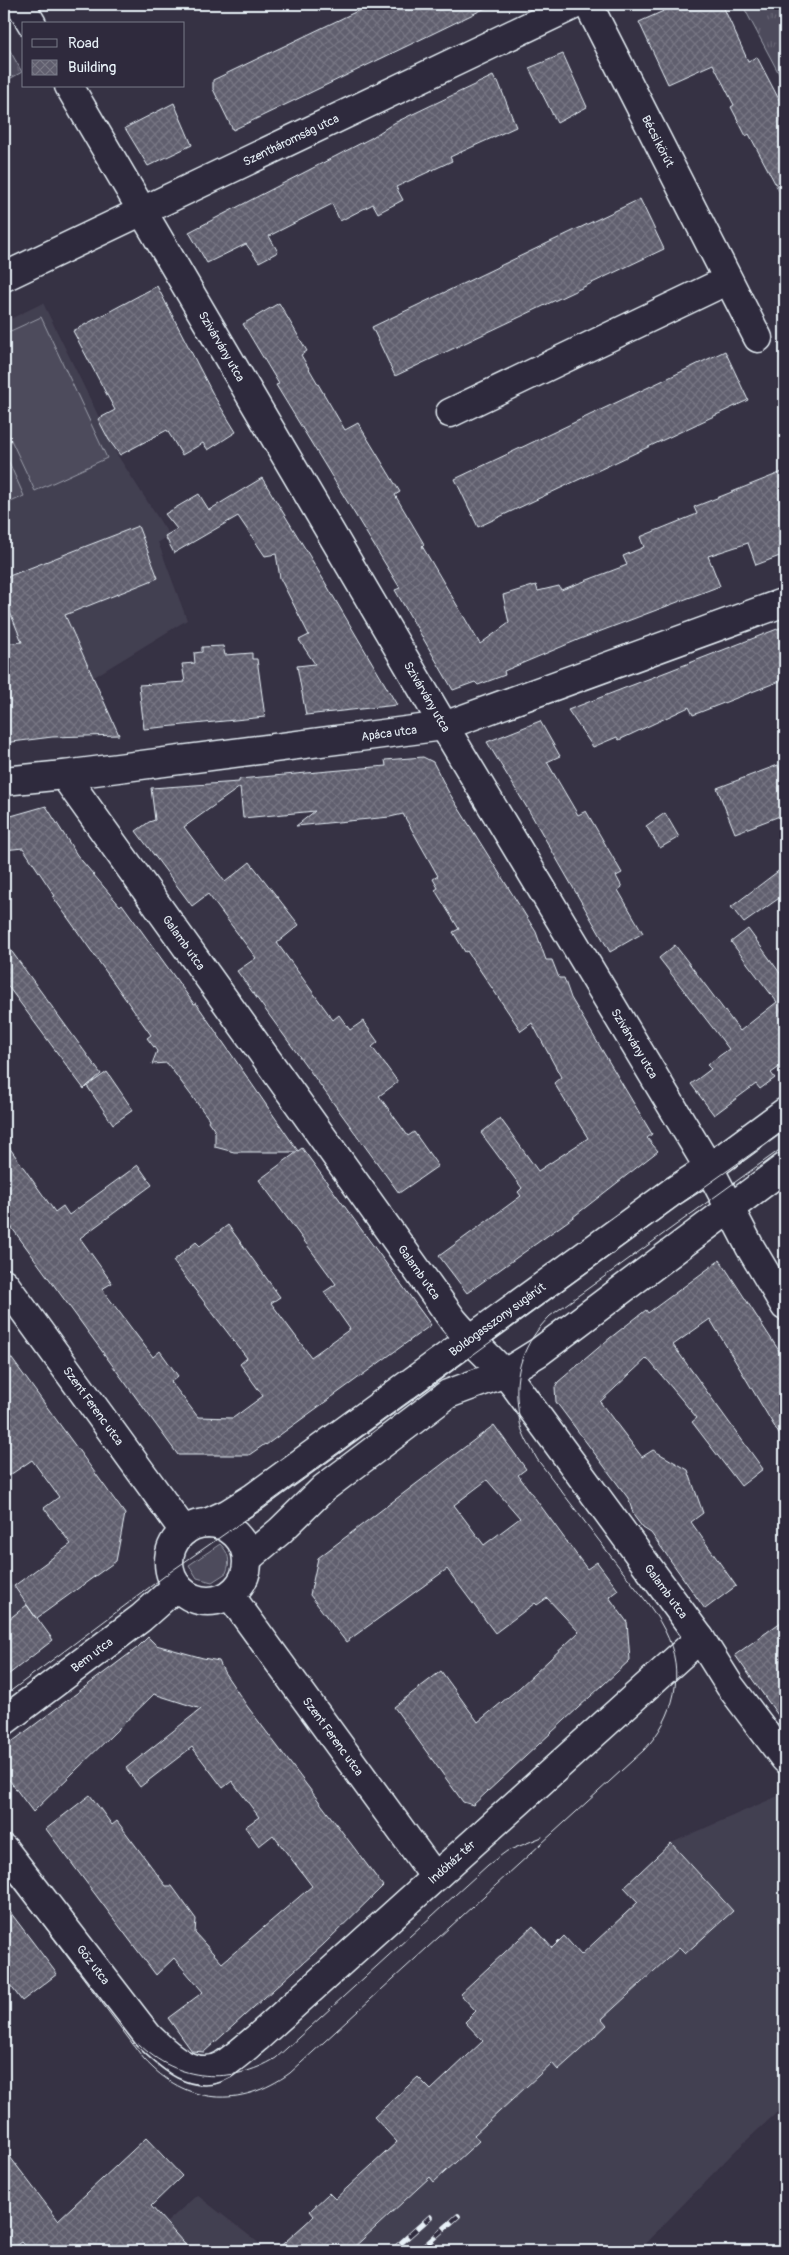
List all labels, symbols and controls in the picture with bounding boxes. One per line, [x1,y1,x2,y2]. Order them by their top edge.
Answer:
legend [22,22,185,88]
text: Road [68,34,99,53]
text: Building [68,58,116,77]
street label: Szentháromság utca [241,111,342,169]
street label: Bécsi körút [638,113,677,170]
street label: Szivárvány utca [195,309,248,385]
street label: Szivárvány utca [400,659,454,735]
street label: Apáca utca [360,722,418,744]
street label: Galamb utca [159,912,209,973]
street label: Szivárvány utca [608,1006,661,1082]
street label: Galamb utca [394,1242,444,1303]
street label: Boldogasszony sugárút [446,1279,549,1360]
street label: Szent Ferenc utca [60,1364,127,1449]
street label: Galamb utca [641,1561,691,1622]
street label: Bem utca [68,1634,116,1675]
street label: Szent Ferenc utca [299,1694,367,1779]
street label: Indóház tér [425,1837,479,1887]
street label: Gőz utca [73,1942,113,1988]

